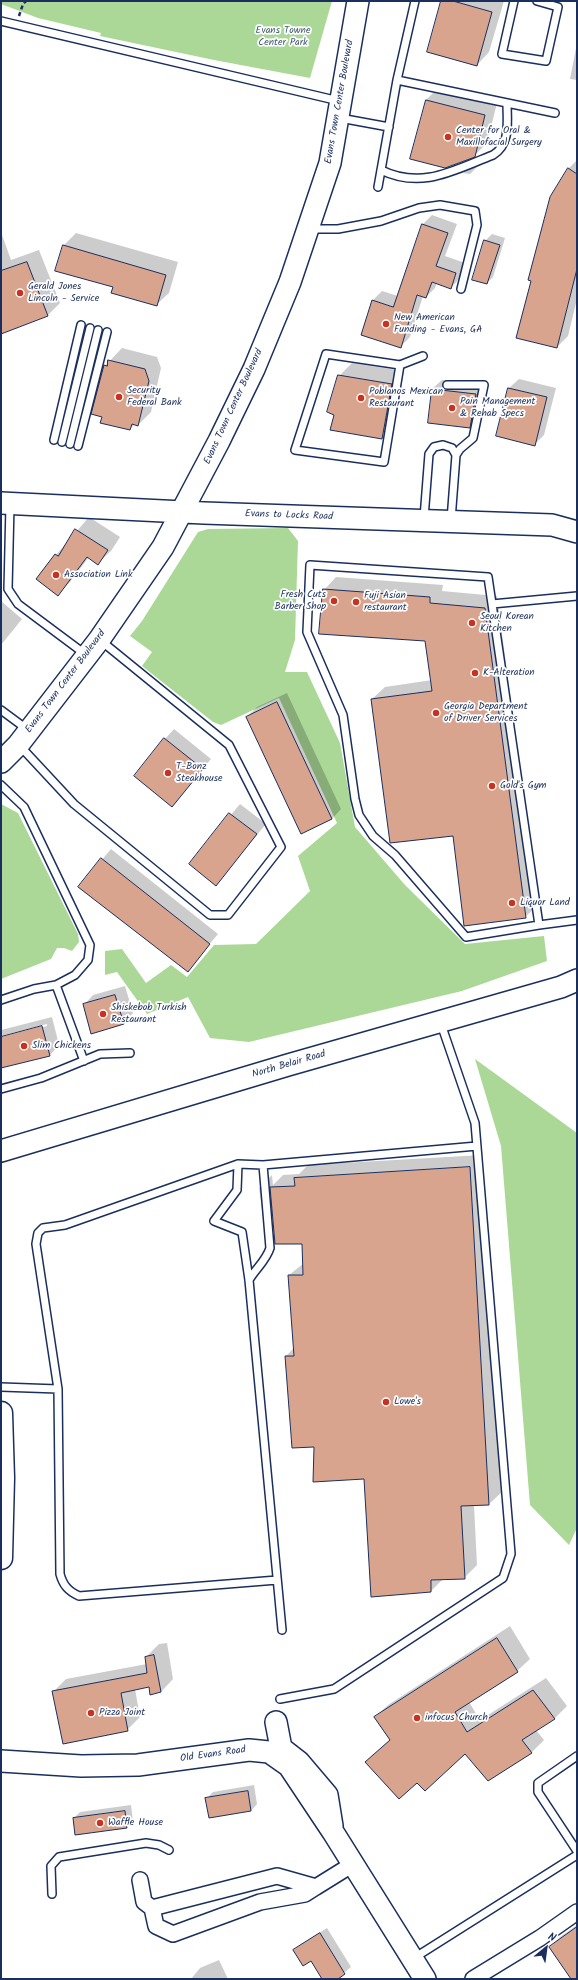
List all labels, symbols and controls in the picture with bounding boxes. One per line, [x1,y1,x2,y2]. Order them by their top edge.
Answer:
park label: Evans Towne Center Park [256,25,310,48]
street label: Evans Town Center Boulevard [323,39,357,165]
place label: Center for Oral & Maxillofacial Surgery [456,125,542,148]
marker: Center for Oral & Maxillofacial Surgery [443,132,453,142]
place label: Gerald Jones Lincoln - Service [28,281,99,304]
marker: Gerald Jones Lincoln - Service [15,288,25,298]
place label: New American Funding - Evans, GA [394,312,482,336]
marker: New American Funding - Evans, GA [381,319,391,329]
street label: Evans Town Center Boulevard [202,348,266,466]
place label: Security Federal Bank [127,385,182,408]
place label: Poblanos Mexican Restaurant [369,386,443,410]
marker: Security Federal Bank [114,392,124,402]
marker: Poblanos Mexican Restaurant [356,393,366,403]
place label: Pain Management & Rehab Specs [460,396,535,420]
marker: Pain Management & Rehab Specs [447,403,457,413]
street label: Evans to Locks Road [245,508,333,524]
place label: Association Link [64,569,133,581]
marker: Association Link [51,570,61,580]
place label: Fresh Cuts Barber Shop [275,589,326,612]
place label: Fuji Asian restaurant [364,590,407,614]
marker: Fresh Cuts Barber Shop [329,596,339,606]
marker: Fuji Asian restaurant [351,597,361,607]
place label: Seoul Korean Kitchen [480,611,534,634]
marker: Seoul Korean Kitchen [467,618,477,628]
street label: Evans Town Center Boulevard [23,628,109,736]
place label: K-Alteration [483,667,535,679]
marker: K-Alteration [470,668,480,678]
place label: Georgia Department of Driver Services [444,701,528,724]
marker: Georgia Department of Driver Services [431,708,441,718]
place label: T-Bonz Steakhouse [176,761,223,784]
marker: T-Bonz Steakhouse [163,768,173,778]
place label: Gold's Gym [500,780,547,792]
marker: Gold's Gym [487,781,497,791]
place label: Liquor Land [520,897,570,909]
marker: Liquor Land [507,898,517,908]
place label: Shiskebob Turkish Restaurant [111,1002,187,1026]
marker: Shiskebob Turkish Restaurant [98,1009,108,1019]
place label: Slim Chickens [32,1040,91,1052]
marker: Slim Chickens [19,1041,29,1051]
street label: North Belair Road [251,1049,327,1081]
place label: Lowe's [394,1396,421,1408]
marker: Lowe's [381,1397,391,1407]
place label: Pizza Joint [99,1707,145,1719]
marker: Pizza Joint [86,1708,96,1718]
place label: infocus Church [425,1712,488,1724]
marker: infocus Church [412,1713,422,1723]
street label: Old Evans Road [179,1744,247,1766]
place label: Waffle House [108,1817,163,1829]
marker: Waffle House [95,1818,105,1828]
north arrow [526,1928,566,1968]
text: N [544,1928,559,1947]

